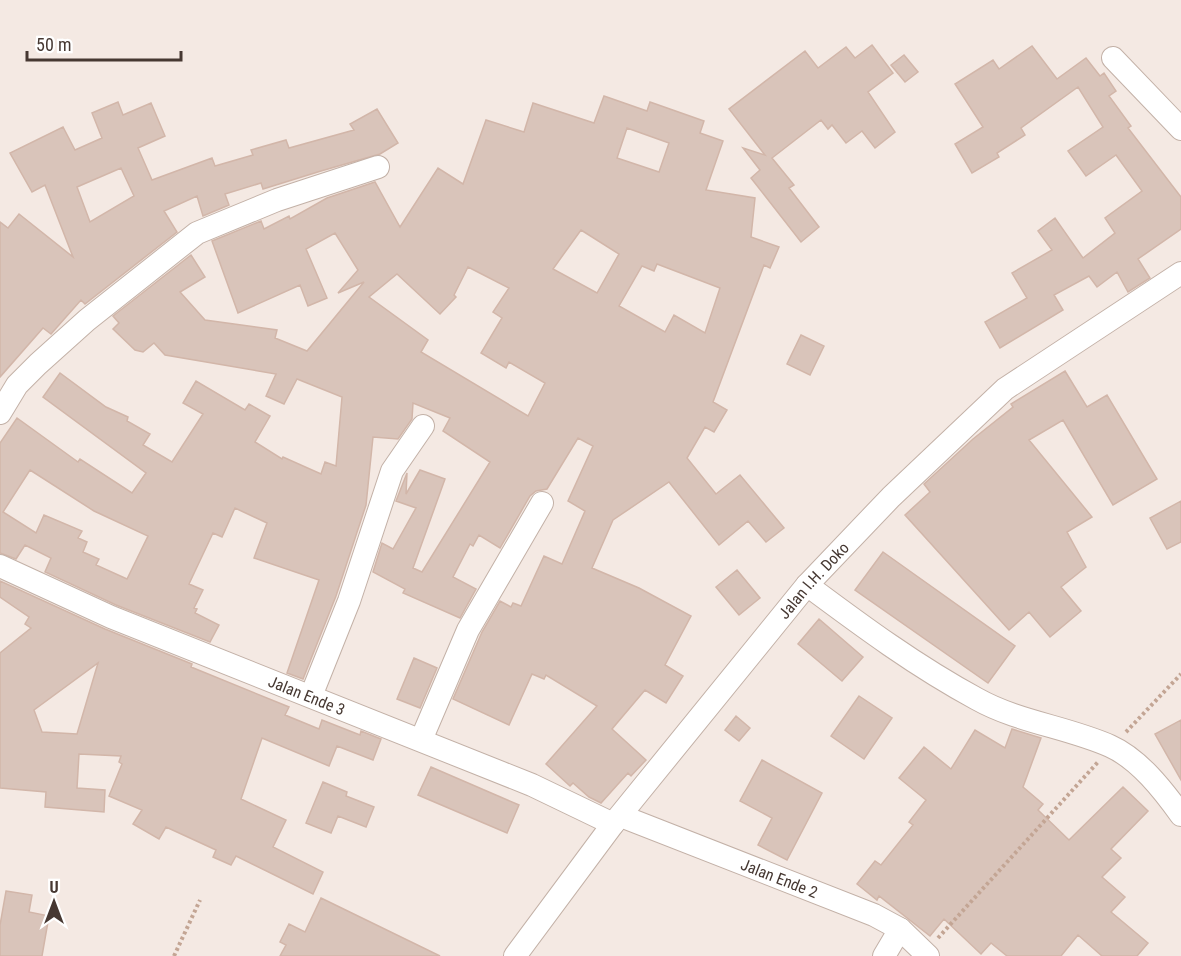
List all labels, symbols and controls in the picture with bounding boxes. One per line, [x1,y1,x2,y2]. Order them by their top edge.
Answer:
scale bar [27,24,182,62]
text: 50 m [36,34,71,55]
street label: Jalan I.H. Doko [774,538,853,622]
street label: Jalan Ende 3 [266,671,348,719]
street label: Jalan Ende 2 [738,854,821,902]
north arrow [24,872,84,932]
text: U [49,878,59,897]

